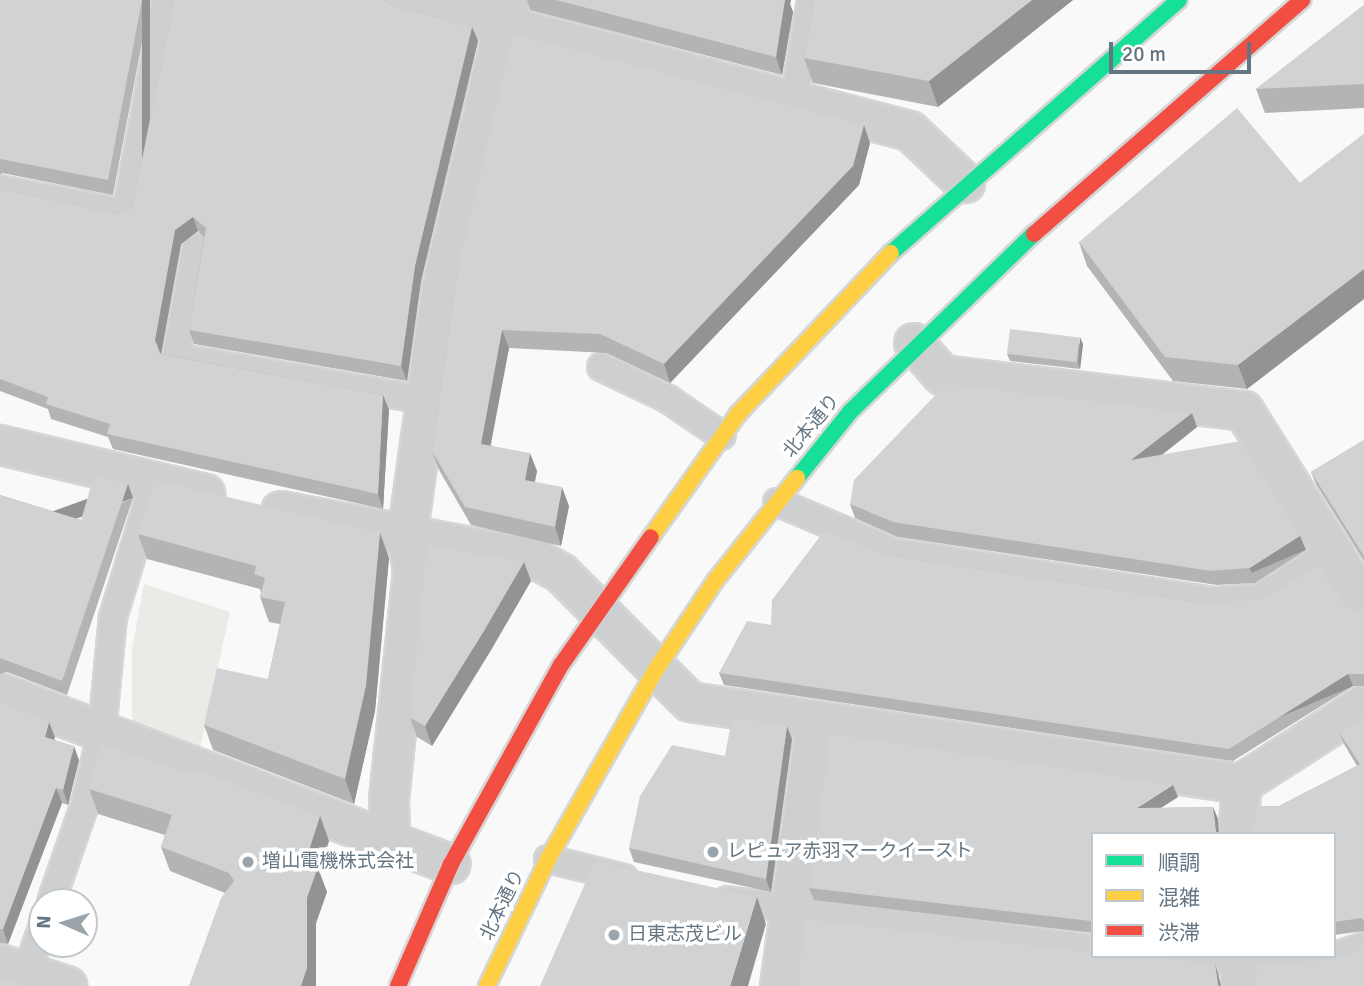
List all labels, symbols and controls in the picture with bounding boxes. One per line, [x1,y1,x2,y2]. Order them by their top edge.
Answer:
scale bar [1112,28,1254,72]
text: 20 m [1122,41,1166,67]
street label: 北本通り [779,390,845,462]
legend [1091,832,1336,958]
place label: レピュア赤羽マークイースト [727,841,974,863]
marker: レピュア赤羽マークイースト [705,844,721,860]
text: 順調 [1158,850,1200,876]
place label: 増山電機株式会社 [262,851,414,873]
marker: 増山電機株式会社 [240,854,256,870]
street label: 北本通り [476,866,530,944]
text: 混雑 [1158,885,1200,911]
north arrow [28,888,98,958]
text: N [32,915,56,929]
text: 渋滞 [1158,920,1200,946]
place label: 日東志茂ビル [628,924,742,946]
marker: 日東志茂ビル [606,927,622,943]

